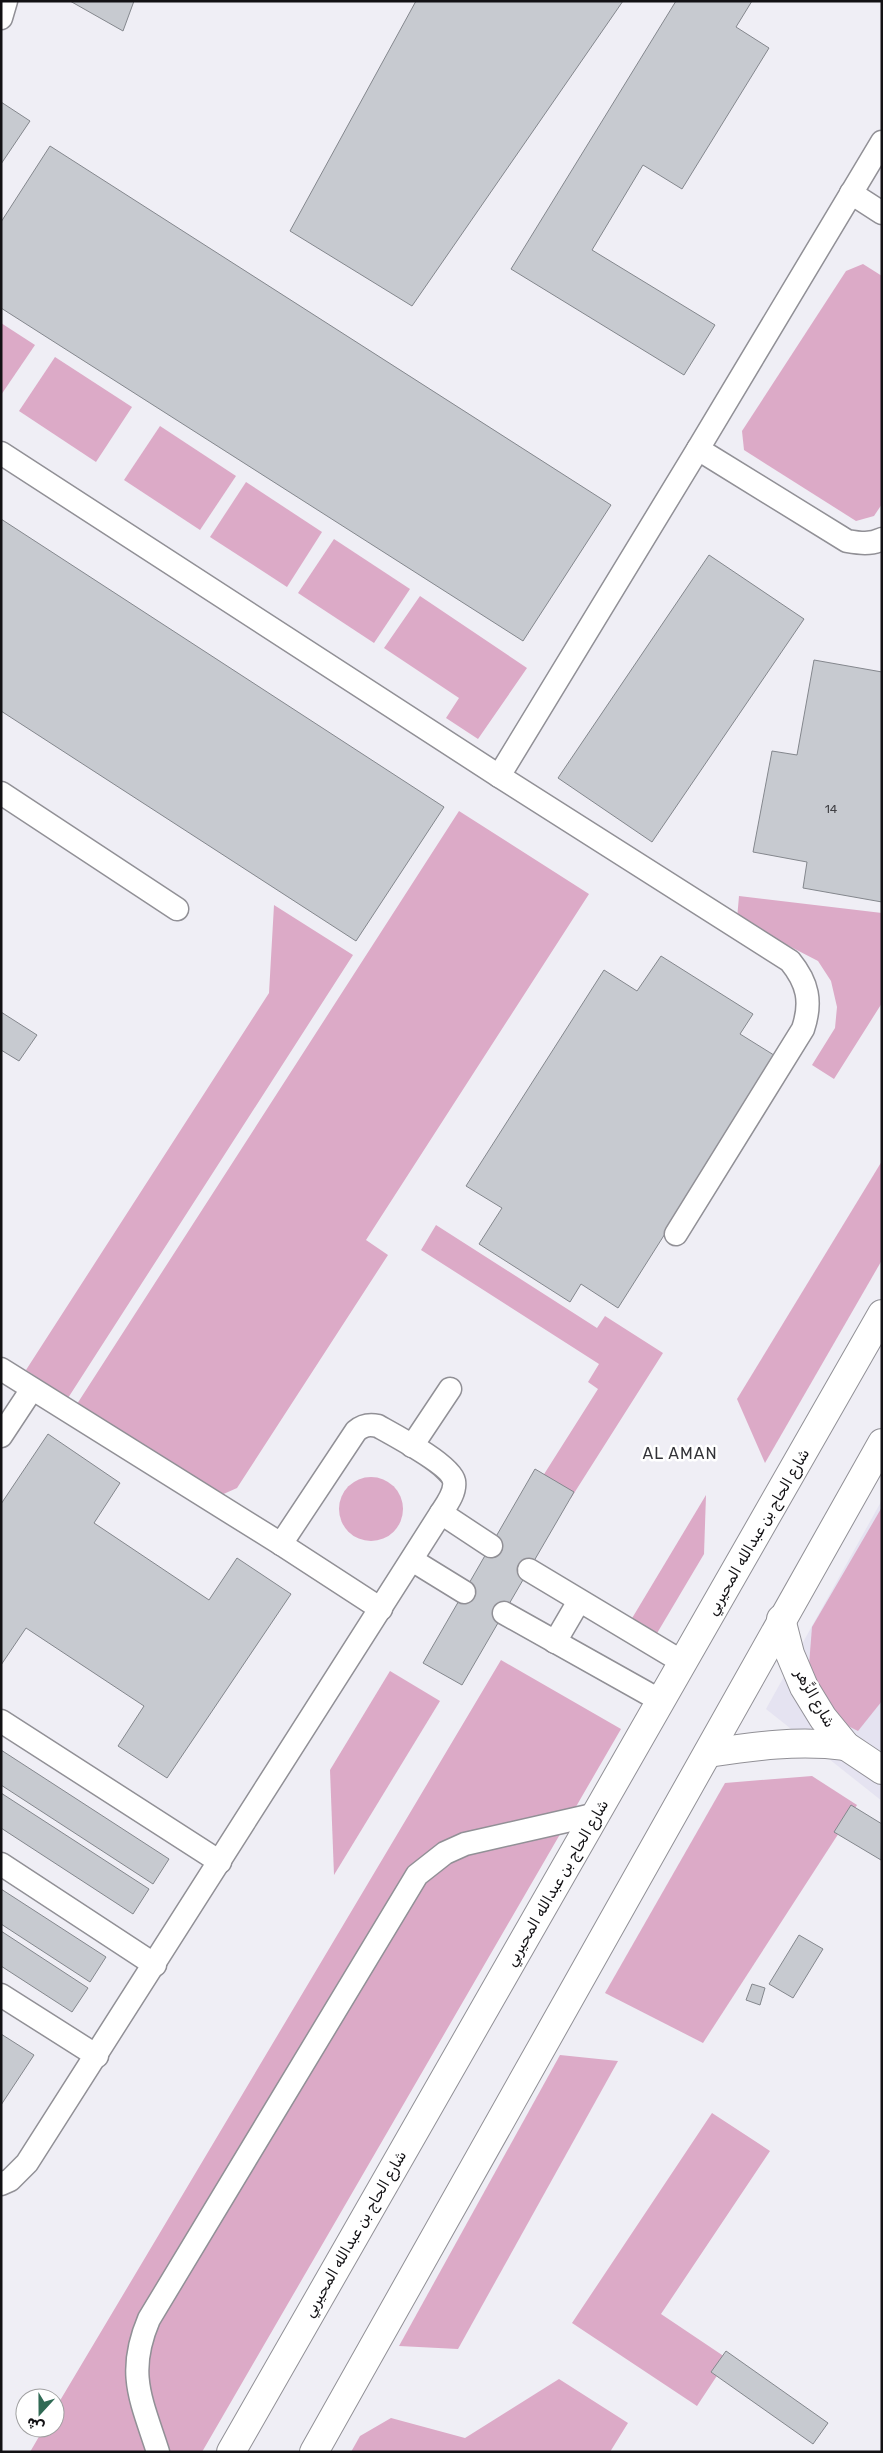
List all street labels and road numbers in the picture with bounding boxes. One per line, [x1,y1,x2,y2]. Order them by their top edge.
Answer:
street label: شارع الحاج بن عبدالله المحيربي [703,1445,816,1620]
street label: شارع الزَّهر [789,1665,839,1731]
street label: شارع الحاج بن عبدالله المحيربي [502,1796,615,1971]
street label: شارع الحاج بن عبدالله المحيربي [300,2147,413,2322]

